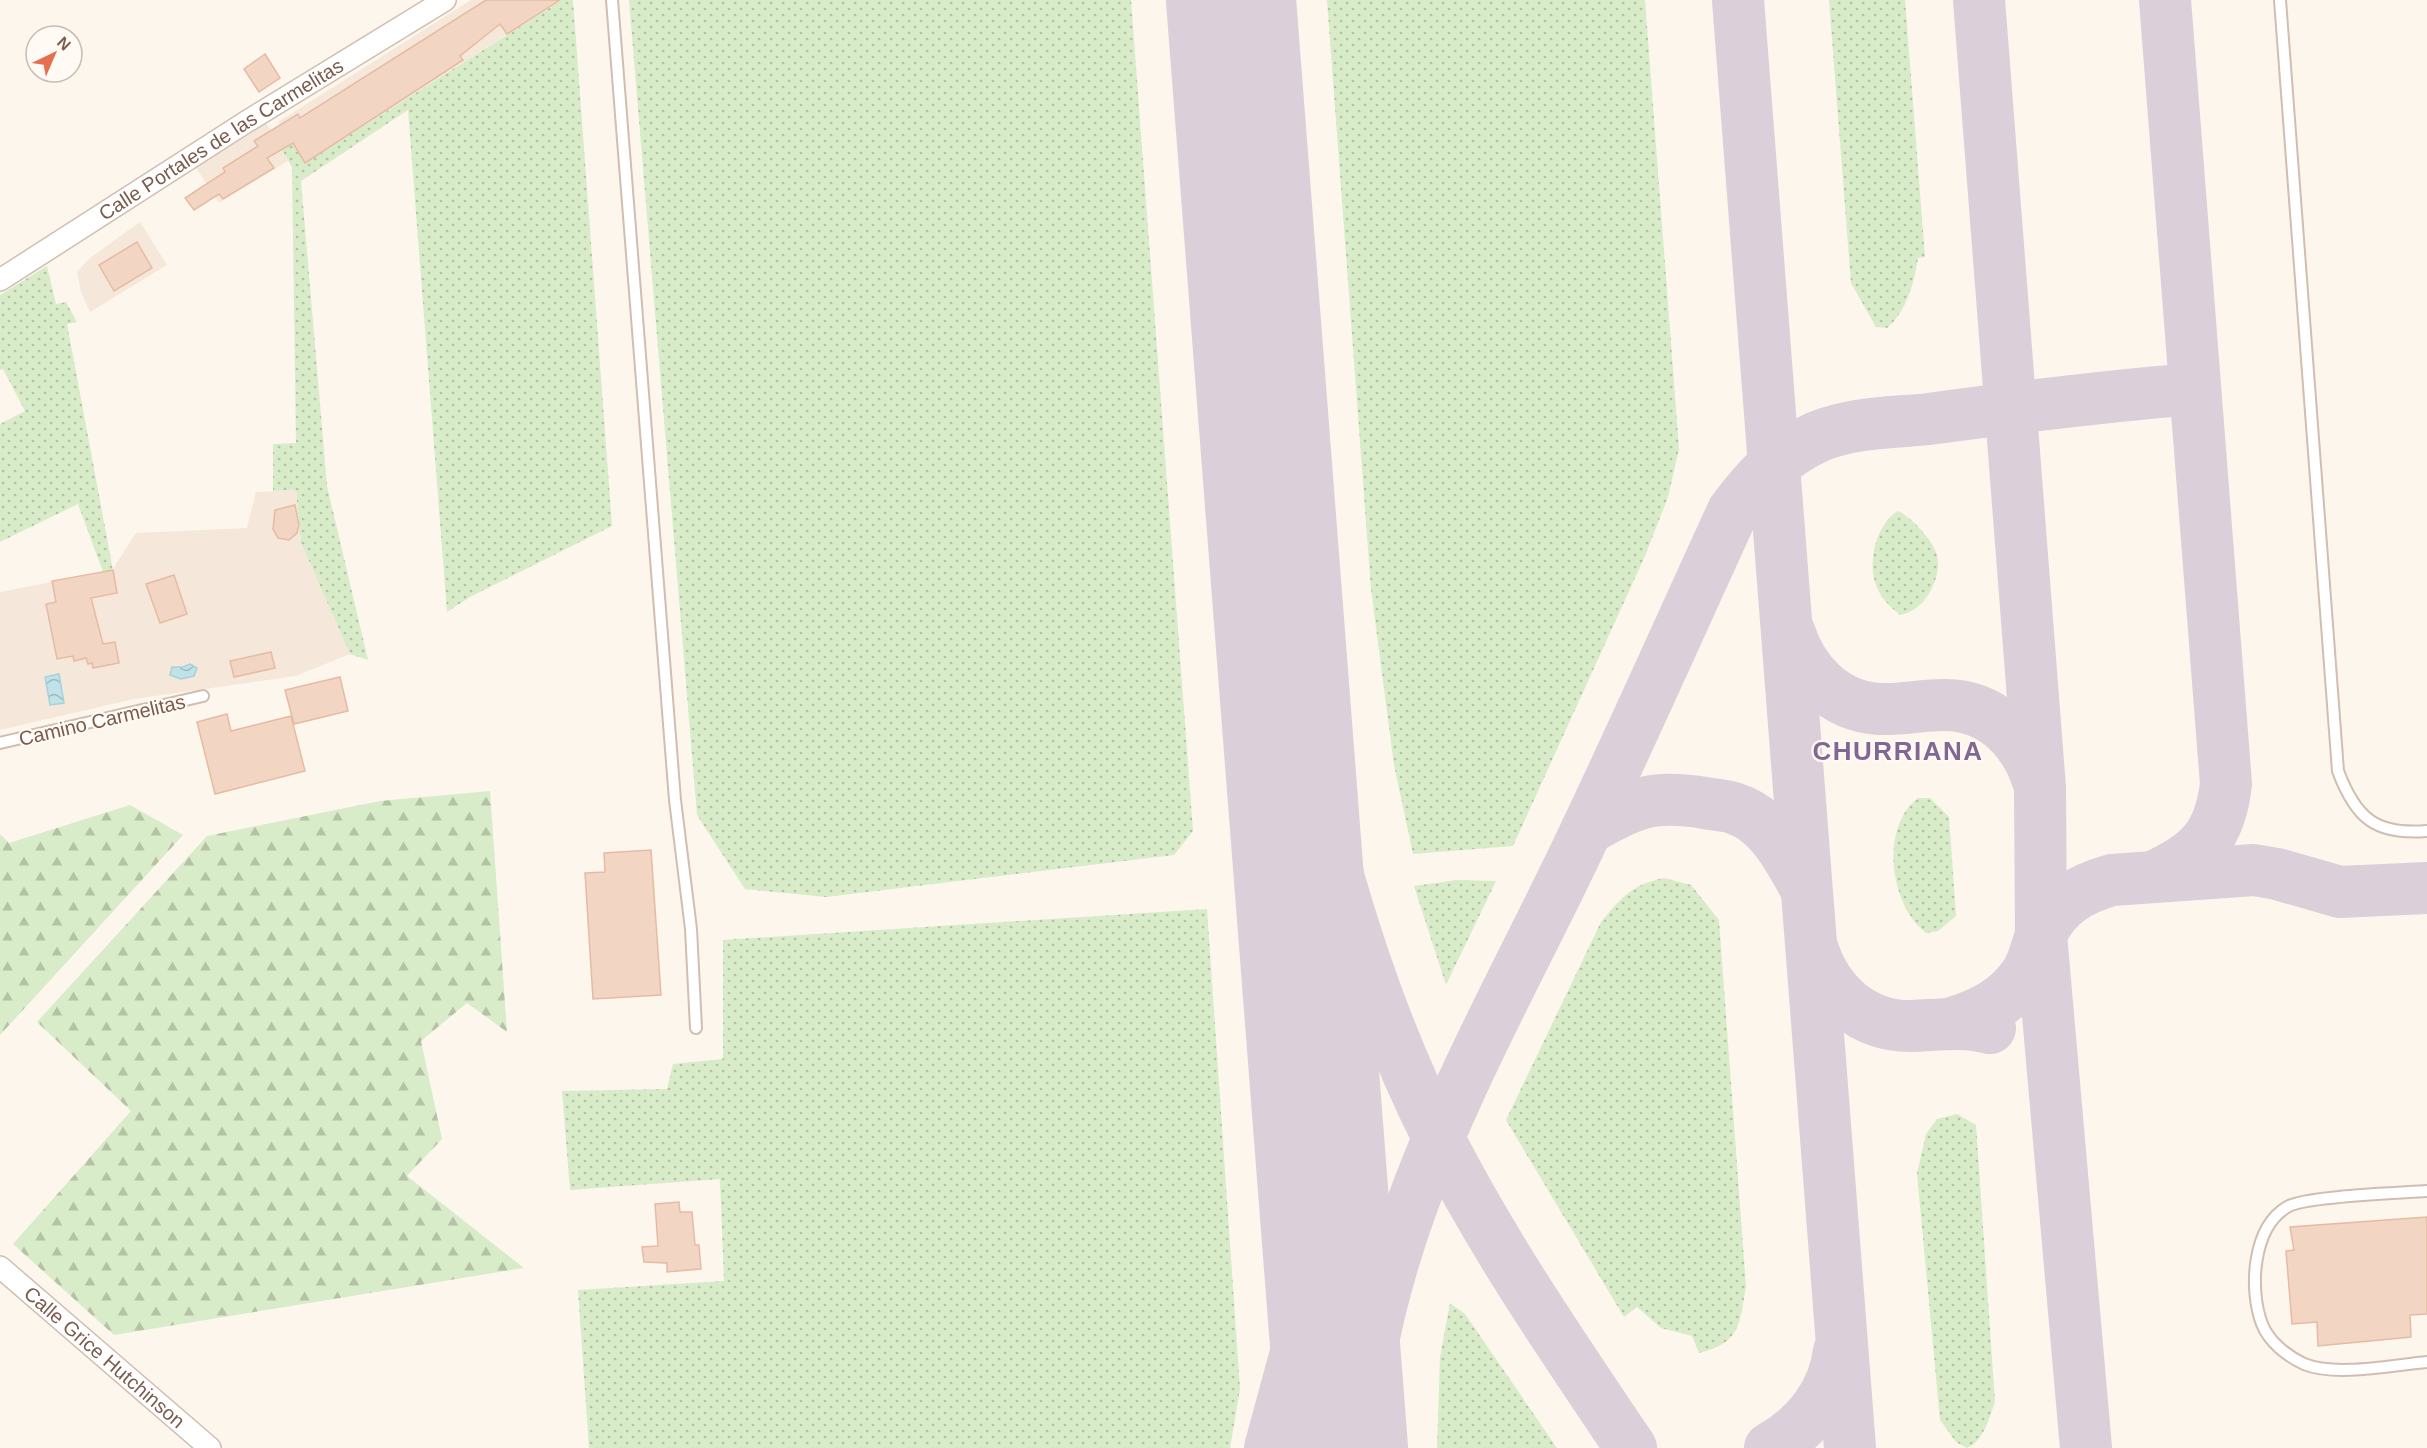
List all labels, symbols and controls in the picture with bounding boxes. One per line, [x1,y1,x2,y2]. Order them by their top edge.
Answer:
north arrow [24,24,84,84]
text: N [54,33,74,54]
street label: Calle Portales de las Carmelitas [95,54,347,225]
street label: Camino Carmelitas [17,690,187,750]
district label: CHURRIANA [1813,736,1983,766]
street label: Calle Grice Hutchinson [20,1282,189,1432]

